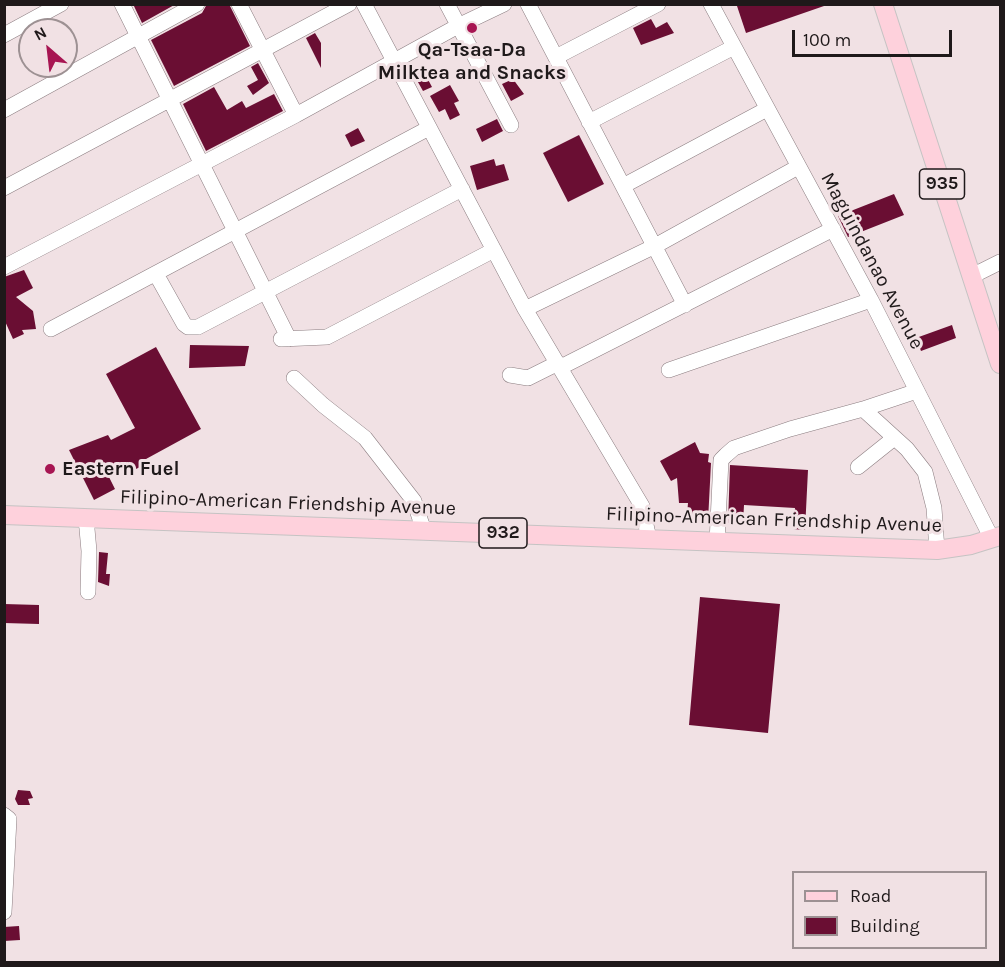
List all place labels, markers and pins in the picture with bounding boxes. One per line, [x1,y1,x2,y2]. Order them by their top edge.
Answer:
marker: Qa-Tsaa-Da Milktea and Snacks [465,21,479,35]
place label: Qa-Tsaa-Da Milktea and Snacks [378,38,566,85]
place label: Eastern Fuel [62,457,180,481]
marker: Eastern Fuel [43,462,57,476]

